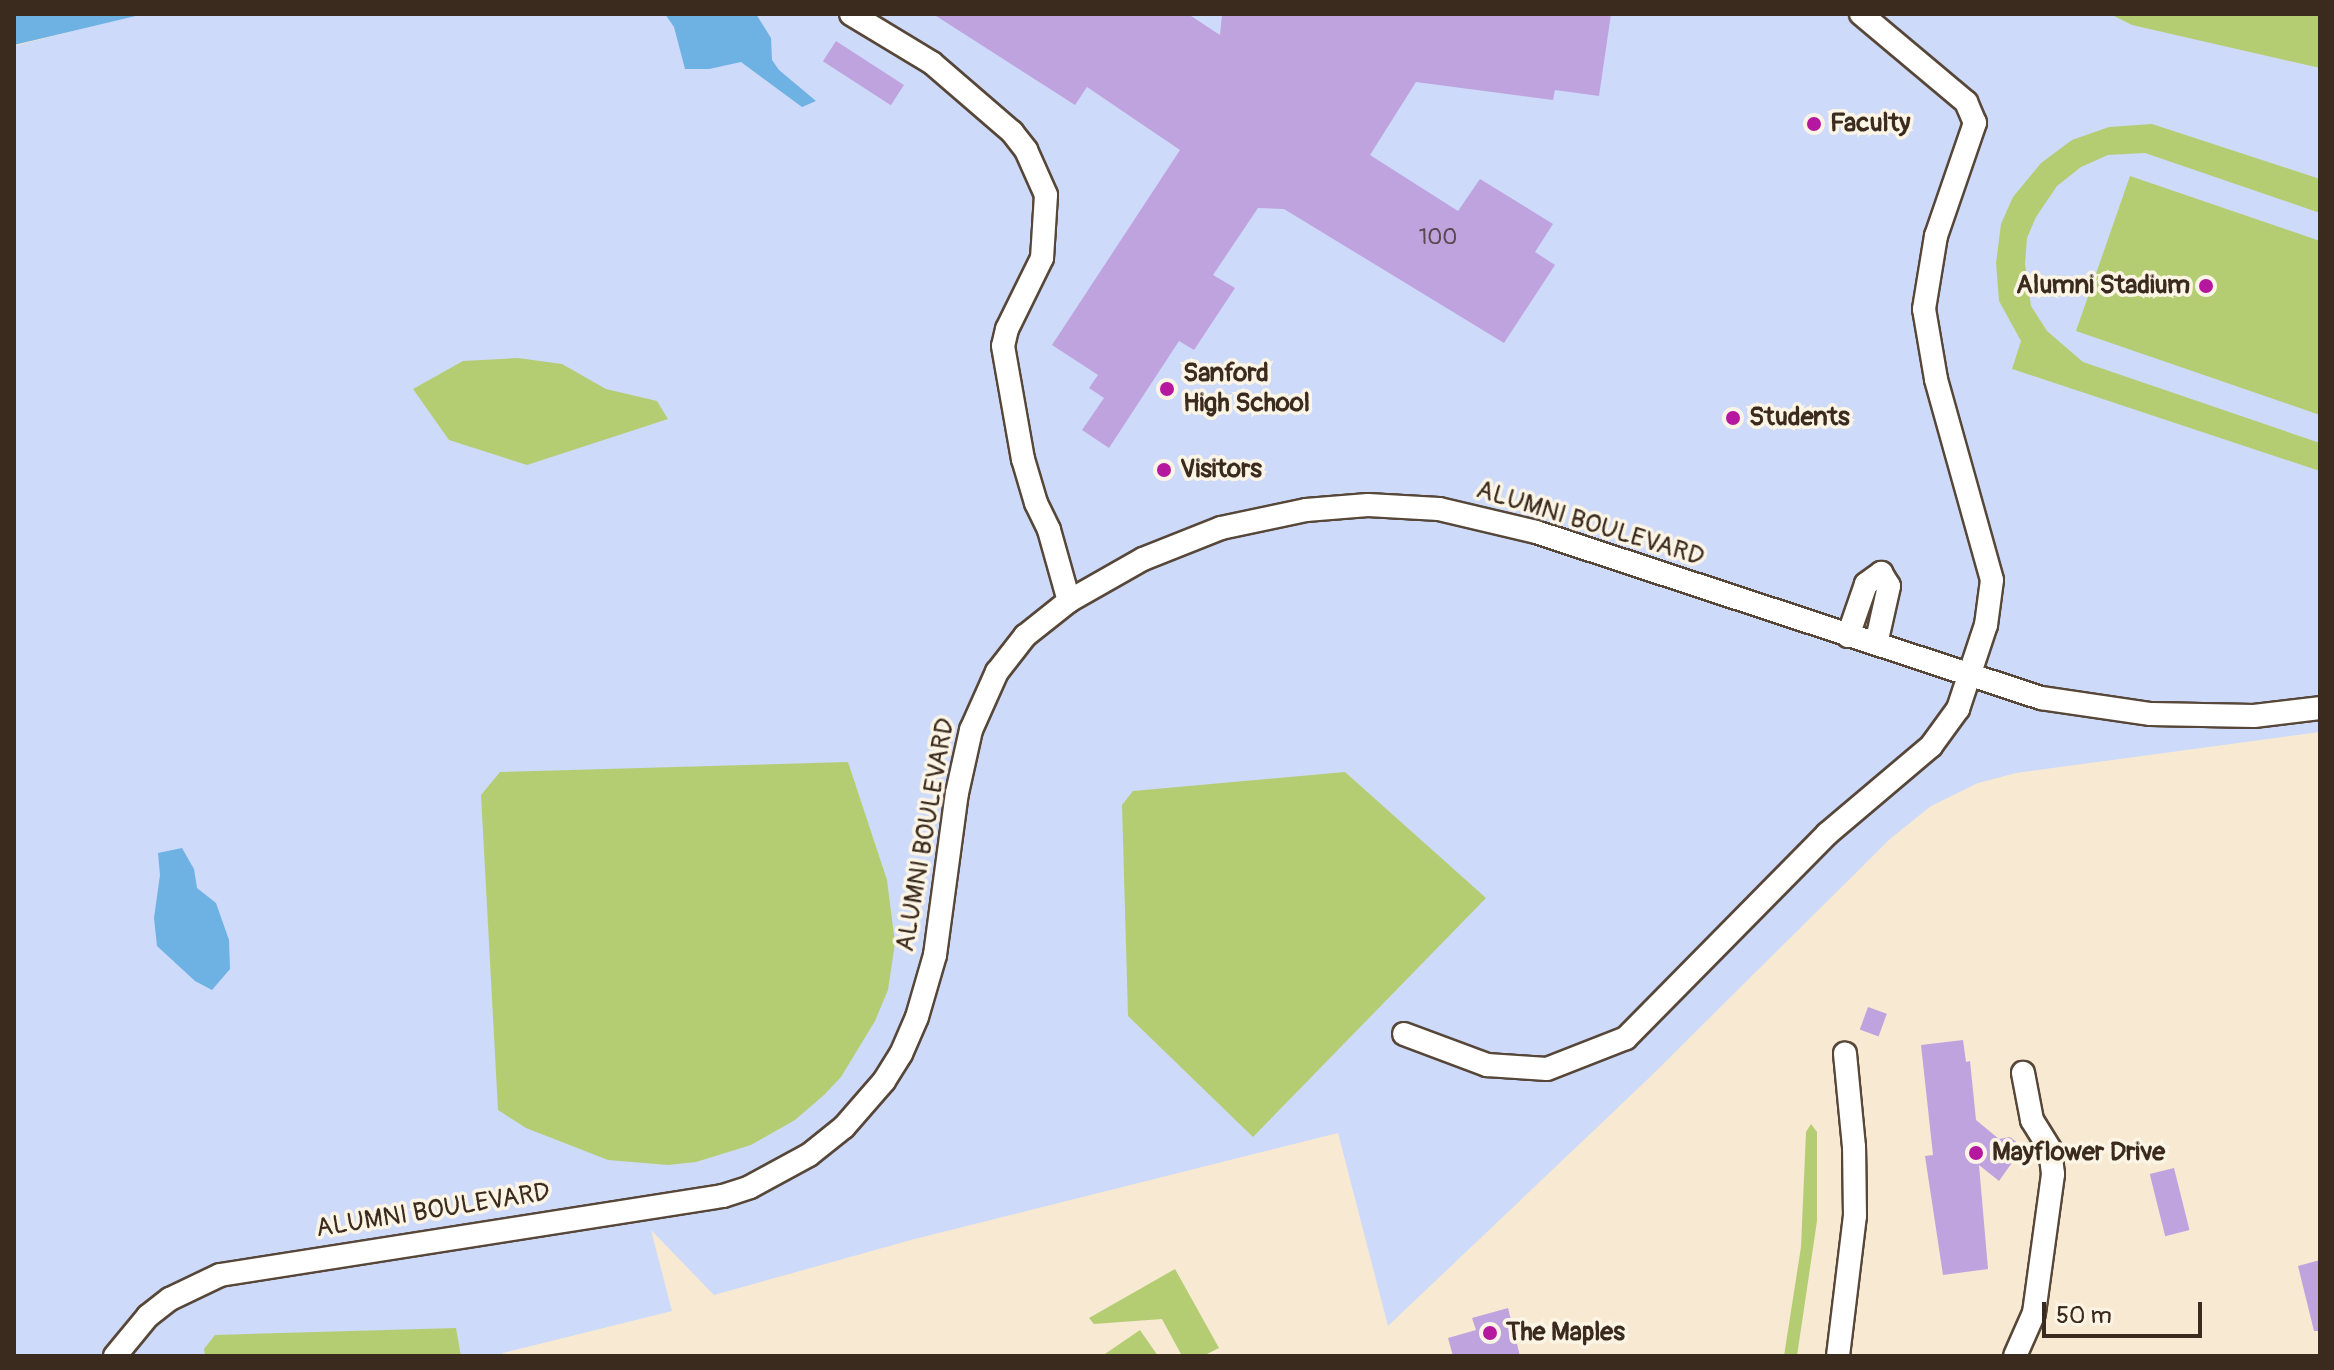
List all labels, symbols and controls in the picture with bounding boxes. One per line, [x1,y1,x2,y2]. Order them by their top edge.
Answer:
place label: Faculty [1830,108,1910,140]
marker: Faculty [1805,115,1823,133]
house number: 100 [1419,225,1457,251]
place label: Alumni Stadium [2016,270,2190,302]
marker: Alumni Stadium [2197,277,2215,295]
place label: Sanford High School [1183,358,1310,420]
marker: Sanford High School [1158,380,1176,398]
place label: Students [1749,402,1850,434]
marker: Students [1724,409,1742,427]
place label: Visitors [1180,454,1262,486]
marker: Visitors [1155,461,1173,479]
street label: ALUMNI BOULEVARD [1472,475,1708,573]
street label: ALUMNI BOULEVARD [890,716,962,954]
place label: Mayflower Drive [1992,1137,2165,1169]
marker: Mayflower Drive [1967,1144,1985,1162]
street label: ALUMNI BOULEVARD [314,1177,552,1245]
scale bar [2046,1286,2206,1336]
text: 50 m [2056,1301,2112,1330]
place label: The Maples [1506,1317,1625,1349]
marker: The Maples [1481,1324,1499,1342]

